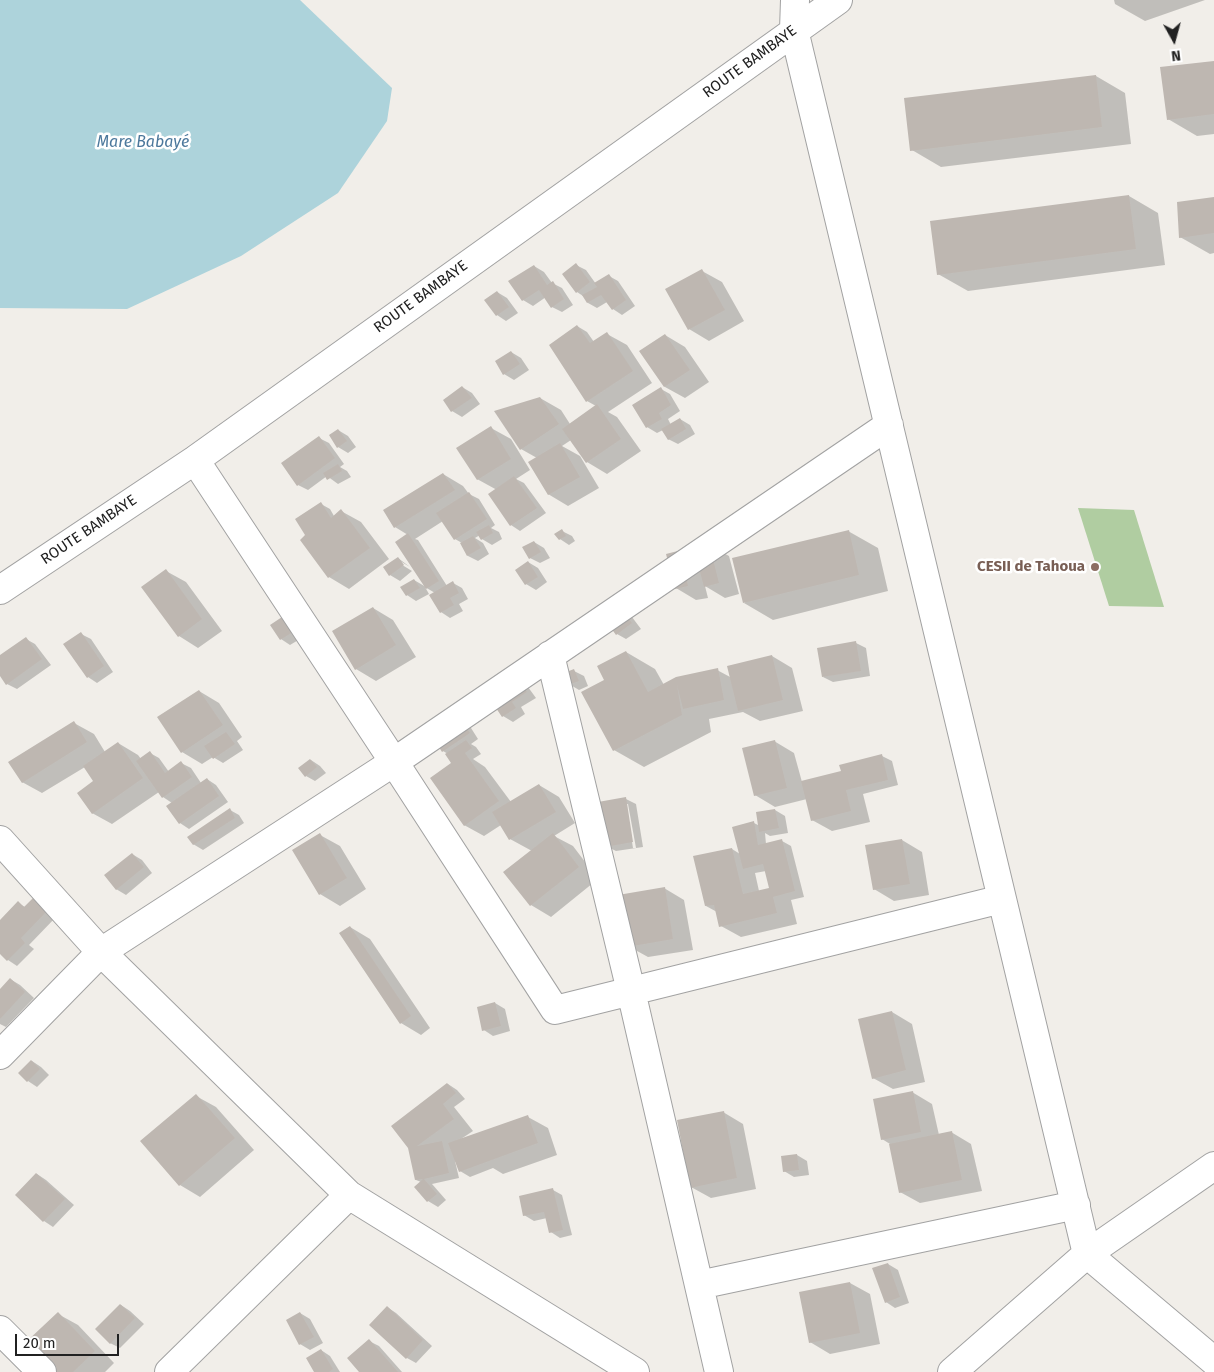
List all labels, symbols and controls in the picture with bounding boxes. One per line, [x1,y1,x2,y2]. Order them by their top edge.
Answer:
north arrow [1149,15,1199,65]
street label: ROUTE BAMBAYE [700,22,800,102]
text: N [1170,46,1182,64]
water label: Mare Babayé [97,133,189,153]
street label: ROUTE BAMBAYE [371,257,471,337]
street label: ROUTE BAMBAYE [38,491,140,569]
place label: CESII de Tahoua [977,558,1085,576]
marker: CESII de Tahoua [1089,561,1101,573]
scale bar [18,1324,121,1356]
text: 20 m [23,1334,56,1352]

